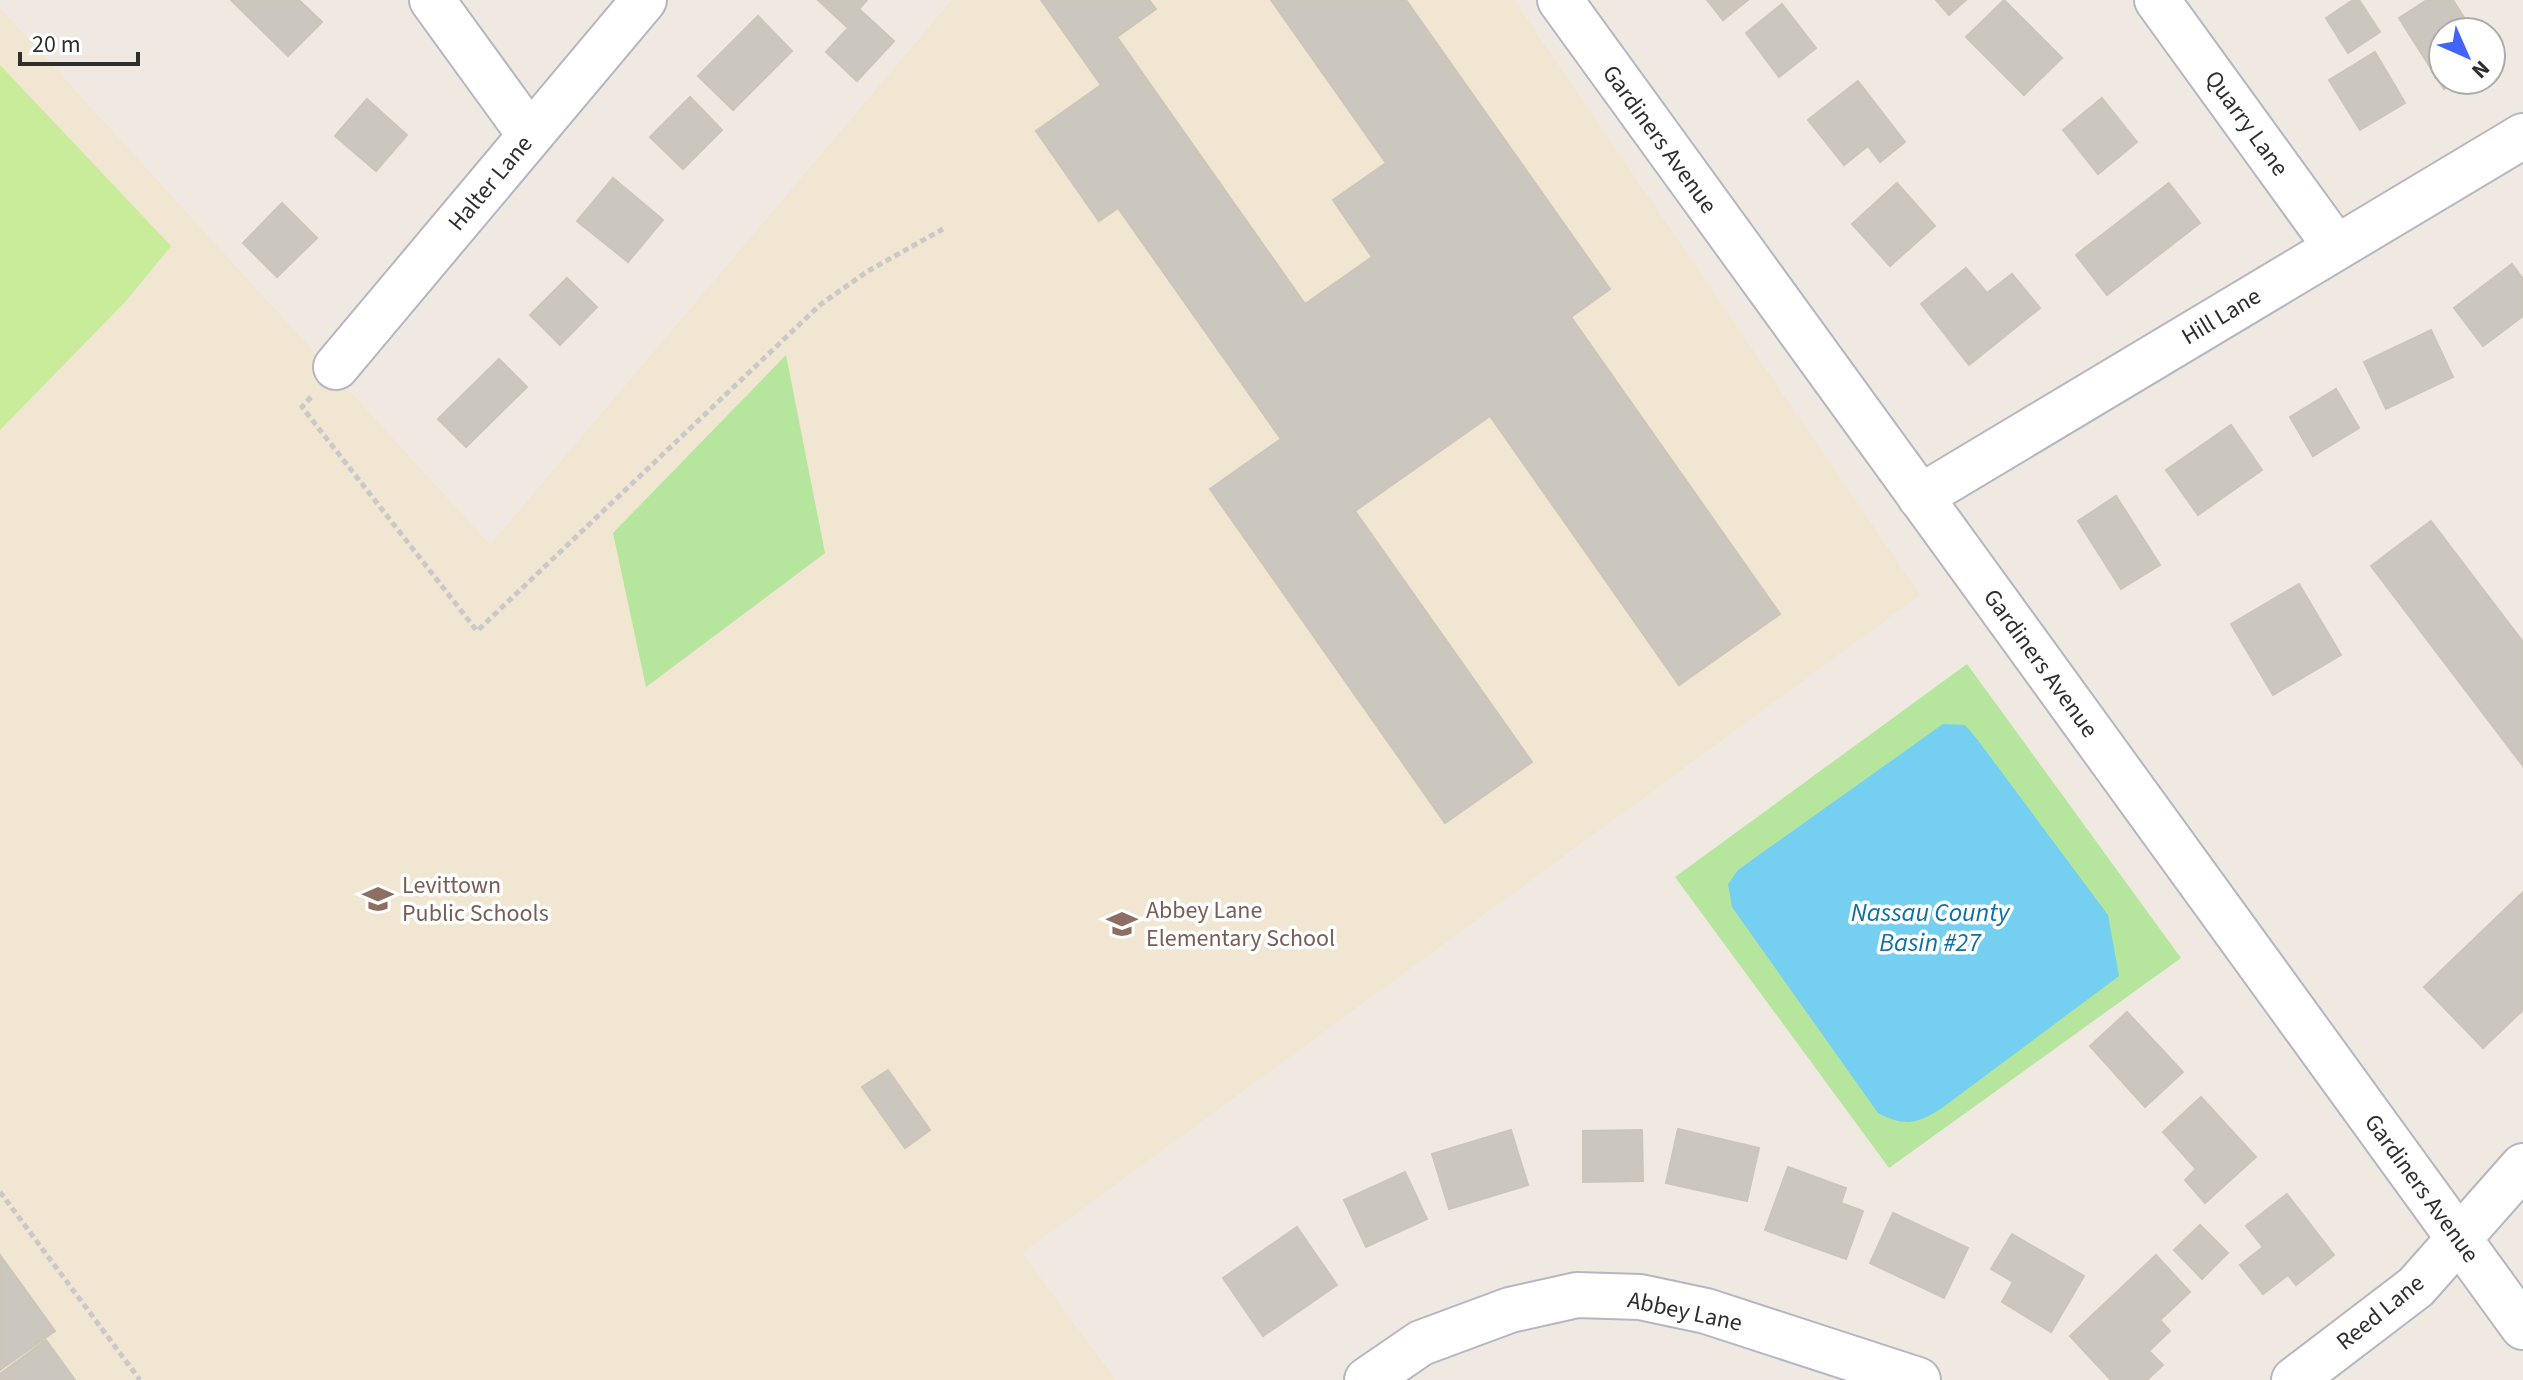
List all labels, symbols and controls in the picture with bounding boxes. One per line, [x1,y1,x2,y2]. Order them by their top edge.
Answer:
scale bar [20,16,138,66]
north arrow [2427,16,2507,96]
text: 20 m [32,27,81,62]
text: N [2464,53,2497,86]
street label: Gardiners Avenue [1594,58,1726,221]
street label: Quarry Lane [2196,63,2297,183]
street label: Halter Lane [440,128,541,239]
street label: Hill Lane [2175,279,2268,354]
street label: Gardiners Avenue [1975,582,2107,745]
place label: Levittown Public Schools [402,868,549,931]
school or university icon: Levittown Public Schools [361,882,395,916]
place label: Abbey Lane Elementary School [1146,893,1335,956]
water label: Nassau County Basin #27 [1851,894,2011,961]
school or university icon: Abbey Lane Elementary School [1105,907,1139,941]
street label: Gardiners Avenue [2356,1107,2488,1270]
street label: Reed Lane [2329,1266,2432,1359]
street label: Abbey Lane [1624,1282,1745,1341]

